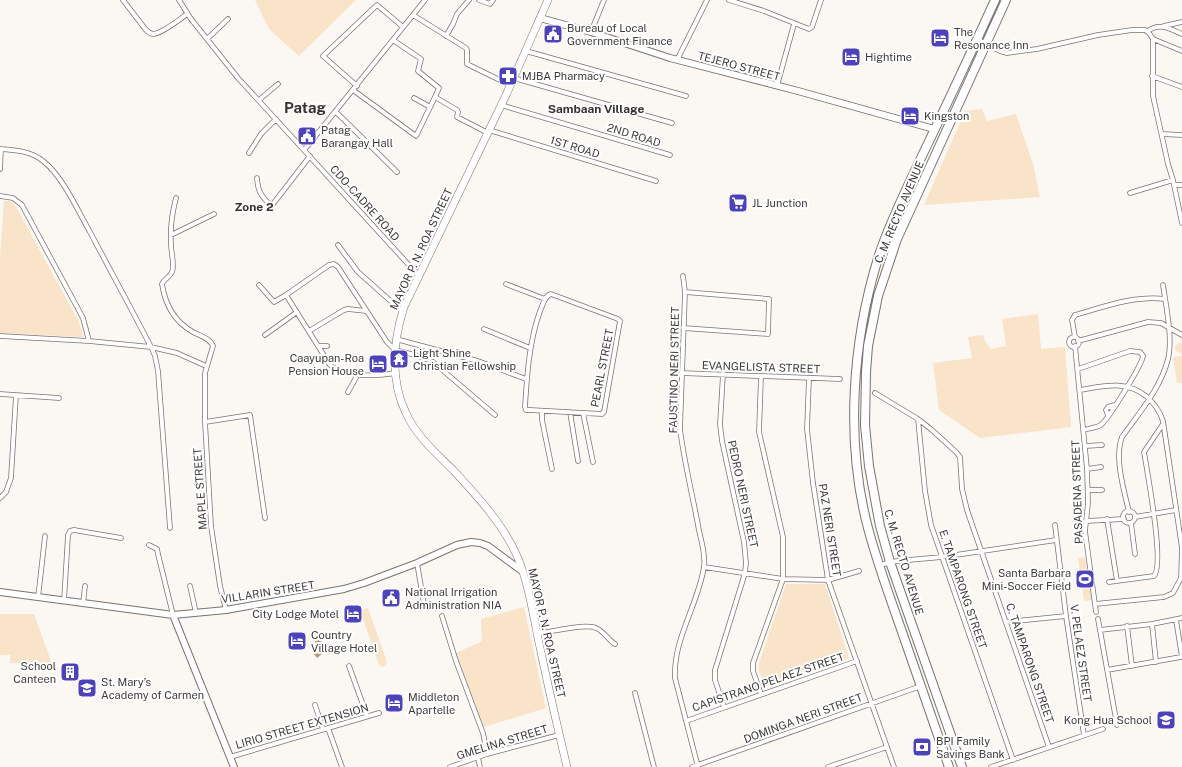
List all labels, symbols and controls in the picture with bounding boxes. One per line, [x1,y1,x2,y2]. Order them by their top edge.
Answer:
place label: Bureau of Local Government Finance [567,22,673,47]
public building icon: Bureau of Local Government Finance [542,23,564,45]
place label: The Resonance Inn [954,26,1029,51]
hotel icon: The Resonance Inn [929,27,951,49]
hotel icon: Hightime [840,46,862,68]
street label: TEJERO STREET [697,49,782,83]
place label: Hightime [865,51,912,63]
pharmacy icon: MJBA Pharmacy [497,65,519,87]
place label: MJBA Pharmacy [522,70,605,82]
district label: Patag [284,99,327,116]
district label: Sambaan Village [548,102,644,116]
hotel icon: Kingston [899,105,921,127]
place label: Kingston [924,110,969,122]
street label: 2ND ROAD [606,121,663,149]
place label: Patag Barangay Hall [321,124,393,149]
public building icon: Patag Barangay Hall [296,125,318,147]
street label: 1ST ROAD [549,134,602,160]
street label: C. M. RECTO AVENUE [872,159,926,265]
street label: CDO-CADRE ROAD [328,163,402,244]
street label: MAYOR P. N. ROA STREET [388,186,455,312]
supermarket icon: JL Junction [727,192,749,214]
place label: JL Junction [752,197,808,209]
district label: Zone 2 [234,200,274,214]
street label: FAUSTINO NERI STREET [667,306,681,434]
street label: PEARL STREET [589,327,616,408]
place label: Light Shine Christian Fellowship [413,347,517,372]
temple icon: Light Shine Christian Fellowship [388,348,410,370]
place label: Caayupan-Roa Pension House [288,352,364,377]
hotel icon: Caayupan-Roa Pension House [367,353,389,375]
street label: EVANGELISTA STREET [702,359,821,375]
street label: PEDRO NERI STREET [726,439,760,549]
street label: PASADENA STREET [1069,439,1085,544]
street label: MAPLE STREET [191,447,209,530]
street label: PAZ NERI STREET [817,483,843,578]
street label: C. M. RECTO AVENUE [882,508,926,616]
street label: E. TAMPARONG STREET [937,528,989,650]
street label: MAYOR P. N. ROA STREET [526,567,568,699]
place label: Santa Barbara Mini-Soccer Field [982,567,1071,592]
sports icon: Santa Barbara Mini-Soccer Field [1074,568,1096,590]
street label: VILLARIN STREET [220,579,316,605]
place label: National Irrigation Administration NIA [405,586,502,611]
public building icon: National Irrigation Administration NIA [380,587,402,609]
street label: C. TAMPARONG STREET [1004,602,1056,725]
hotel icon: City Lodge Motel [342,603,364,625]
street label: V. PELAEZ STREET [1068,603,1094,703]
place label: City Lodge Motel [252,608,339,620]
place label: Country Village Hotel [311,629,377,654]
hotel icon: Country Village Hotel [286,630,308,652]
street label: CAPISTRANO PELAEZ STREET [691,650,846,714]
place label: School Canteen [13,660,56,685]
building icon: School Canteen [59,661,81,683]
place label: St. Mary’s Academy of Carmen [101,676,204,701]
school or university icon: St. Mary’s Academy of Carmen [76,677,98,699]
place label: Middleton Apartelle [408,691,459,716]
street label: DOMINGA NERI STREET [742,691,864,745]
hotel icon: Middleton Apartelle [383,692,405,714]
street label: LIRIO STREET EXTENSION [234,701,370,751]
school or university icon: Kong Hua School [1155,709,1177,731]
place label: Kong Hua School [1064,714,1152,726]
street label: GMELINA STREET [455,722,549,762]
place label: BPI Family Savings Bank [936,735,1005,760]
bank icon: BPI Family Savings Bank [911,736,933,758]

